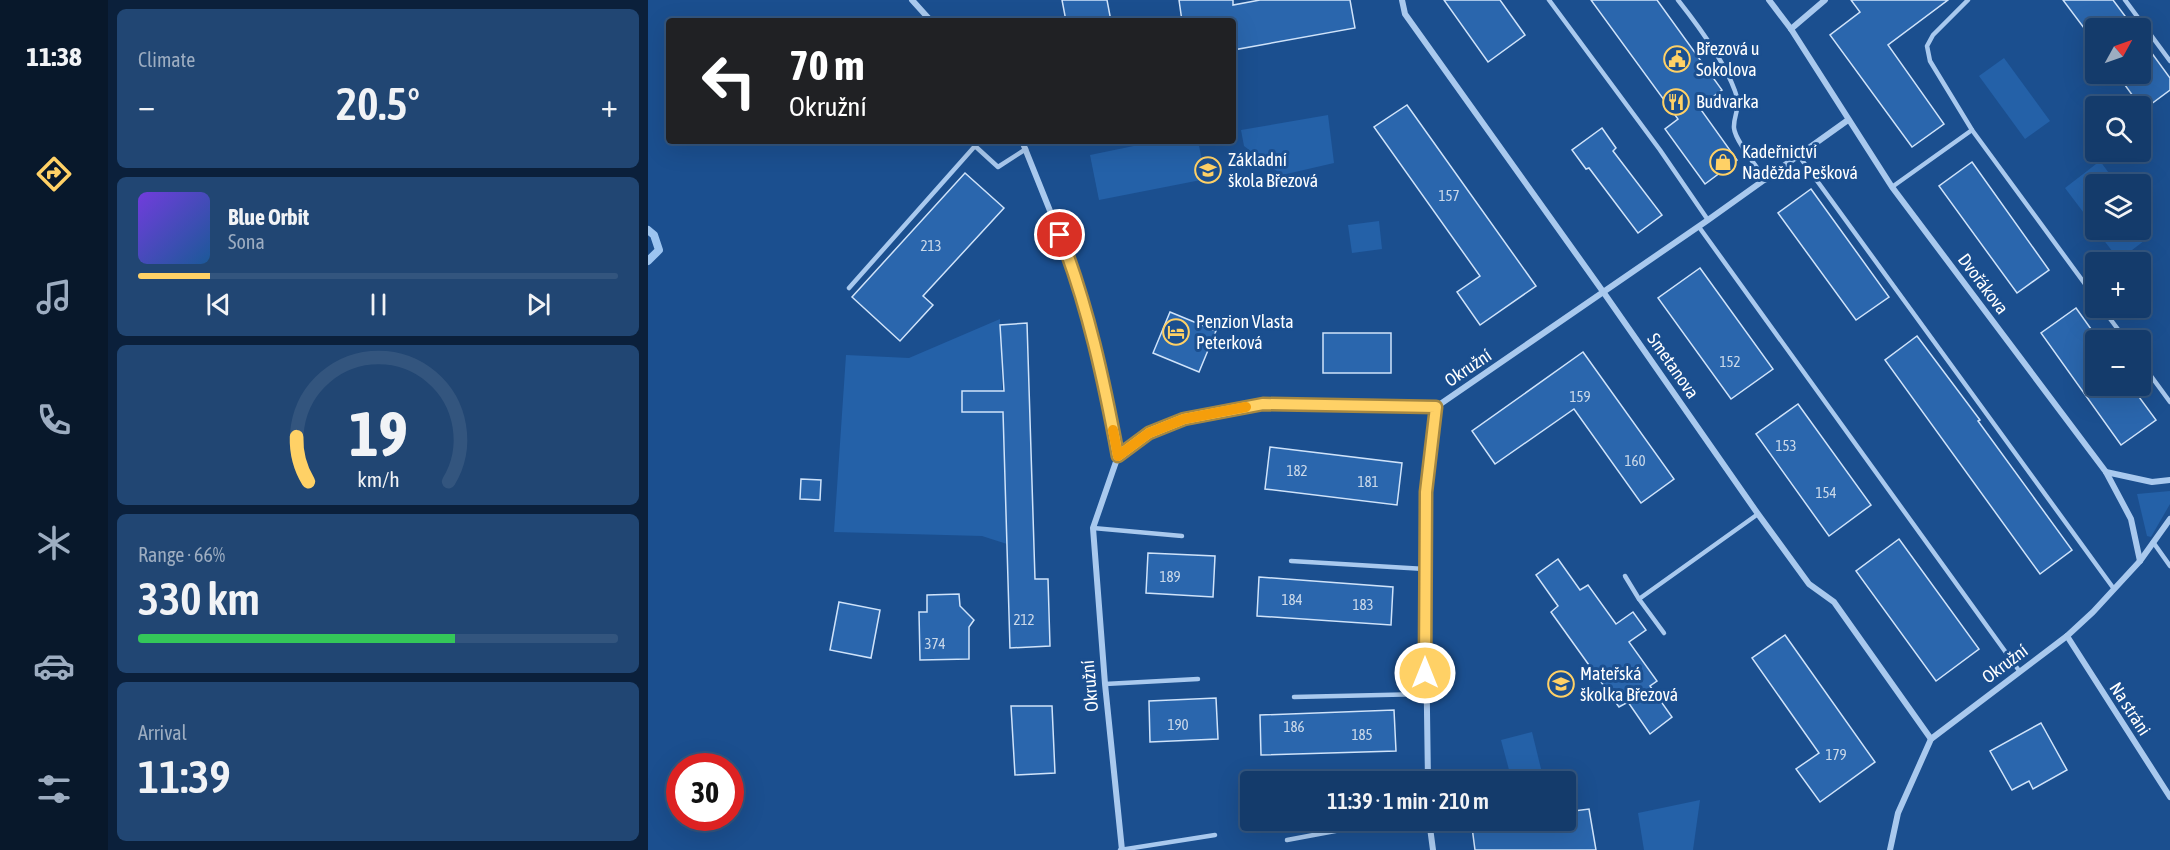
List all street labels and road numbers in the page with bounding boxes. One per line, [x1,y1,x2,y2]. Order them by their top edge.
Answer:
street label: Dvořákova [1954,249,2013,318]
street label: Smetanova [1643,329,1703,402]
street label: Okružní [1440,344,1495,391]
street label: Okružní [1978,640,2032,688]
street label: Okružní [1077,659,1102,713]
street label: Na stráni [2105,678,2155,739]

